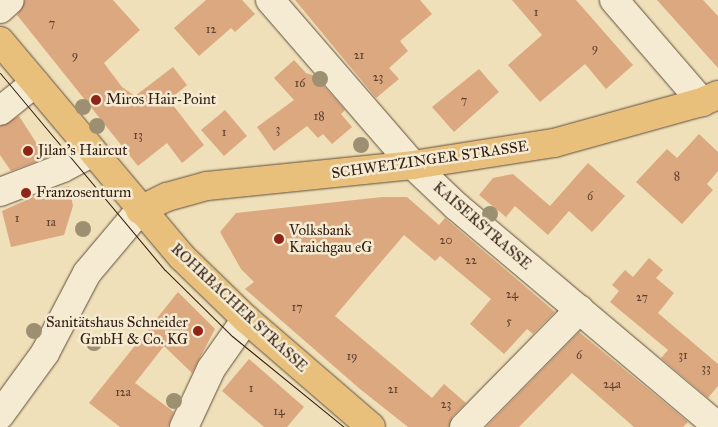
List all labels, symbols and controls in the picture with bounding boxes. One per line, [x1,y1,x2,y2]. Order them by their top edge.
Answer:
house number: 1 [534,6,538,20]
house number: 7 [49,17,55,31]
house number: 12 [206,23,216,37]
house number: 9 [592,42,598,56]
house number: 9 [72,49,78,63]
house number: 21 [354,49,364,63]
house number: 23 [373,71,383,85]
house number: 16 [295,77,305,91]
place label: Miros Hair-Point [106,91,216,109]
marker: Miros Hair-Point [90,94,102,106]
house number: 7 [461,94,467,108]
house number: 18 [313,110,325,124]
house number: 3 [276,123,280,137]
house number: 1 [222,126,226,140]
house number: 13 [133,129,143,143]
street label: SCHWETZINGER STRASSE [330,137,530,183]
place label: Jilan's Haircut [38,142,128,160]
marker: Jilan's Haircut [22,145,34,157]
house number: 8 [674,170,680,184]
street label: KAISERSTRASSE [429,178,535,274]
place label: Franzosenturm [36,184,131,202]
marker: Franzosenturm [20,187,32,199]
house number: 6 [587,190,593,204]
house number: 1 [15,212,19,226]
house number: 1a [46,216,56,230]
place label: Volksbank Kraichgau eG [289,221,372,256]
marker: Volksbank Kraichgau eG [273,233,285,245]
house number: 20 [440,234,452,248]
street label: ROHRBACHER STRASSE [167,240,311,376]
house number: 22 [465,254,477,268]
house number: 24 [506,288,518,302]
house number: 27 [636,291,648,305]
house number: 17 [291,301,303,315]
place label: Sanitätshaus Schneider GmbH & Co. KG [46,313,188,348]
house number: 5 [506,315,512,329]
marker: Sanitätshaus Schneider GmbH & Co. KG [192,325,204,337]
house number: 6 [576,349,582,363]
house number: 31 [678,349,688,363]
house number: 19 [346,350,358,364]
house number: 33 [701,362,711,376]
house number: 24a [603,378,621,392]
house number: 1 [249,382,253,396]
house number: 21 [388,383,398,397]
house number: 12a [115,386,131,400]
house number: 23 [441,398,451,412]
house number: 14 [273,405,285,419]

